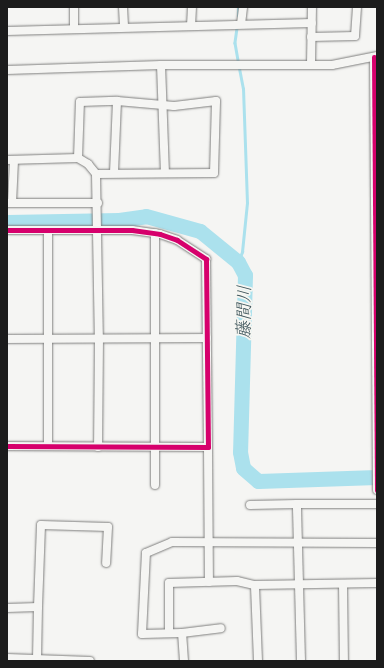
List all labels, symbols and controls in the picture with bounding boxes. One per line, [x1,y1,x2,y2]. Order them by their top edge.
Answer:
water label: 藤間川 [233,285,255,339]

